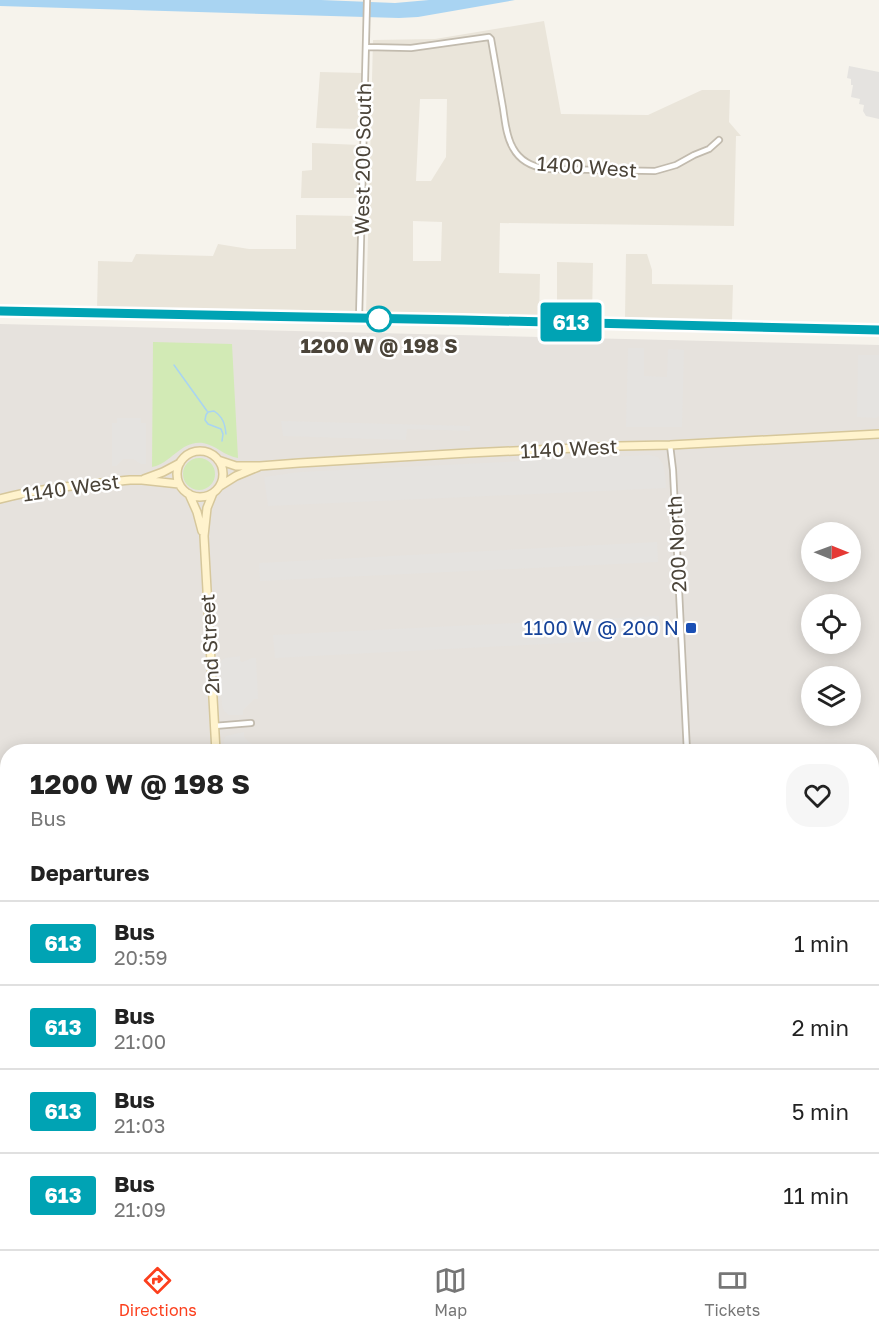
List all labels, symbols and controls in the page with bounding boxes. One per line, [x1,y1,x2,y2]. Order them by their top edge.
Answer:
street label: West 200 South [349,83,375,235]
street label: 1400 West [536,151,638,181]
line badge: 613 [536,302,606,342]
marker: 1200 W @ 198 S [366,306,392,332]
text: 613 [553,309,589,335]
place label: 1200 W @ 198 S [300,333,458,357]
street label: 1140 West [520,433,618,463]
street label: 1140 West [21,468,121,506]
street label: 200 North [661,495,691,593]
north arrow [801,522,861,582]
map controls [801,522,861,726]
street label: 2nd Street [194,593,224,695]
button: locate [801,594,861,654]
place label: 1100 W @ 200 N [524,615,679,639]
marker: 1100 W @ 200 N [684,621,698,635]
button: layers [801,666,861,726]
button: heart [786,764,849,827]
text: 1200 W @ 198 S [30,767,250,800]
text: Bus [30,806,66,830]
text: Departures [30,859,149,886]
text: Bus [114,918,155,945]
text: 613 [45,930,81,956]
text: 1 min [794,930,849,957]
text: 20:59 [114,945,168,969]
text: Bus [114,1002,155,1029]
text: 613 [45,1014,81,1040]
text: 2 min [792,1014,849,1041]
text: 21:00 [114,1029,166,1053]
text: Bus [114,1086,155,1113]
text: 613 [45,1098,81,1124]
text: 5 min [792,1098,849,1125]
text: 21:03 [114,1113,165,1137]
text: Bus [114,1170,155,1197]
text: 613 [45,1182,81,1208]
text: 11 min [783,1182,849,1209]
text: 21:09 [114,1197,166,1221]
tab: Directions [119,1264,197,1320]
tab: Map [434,1264,467,1320]
tab: Tickets [705,1264,760,1320]

